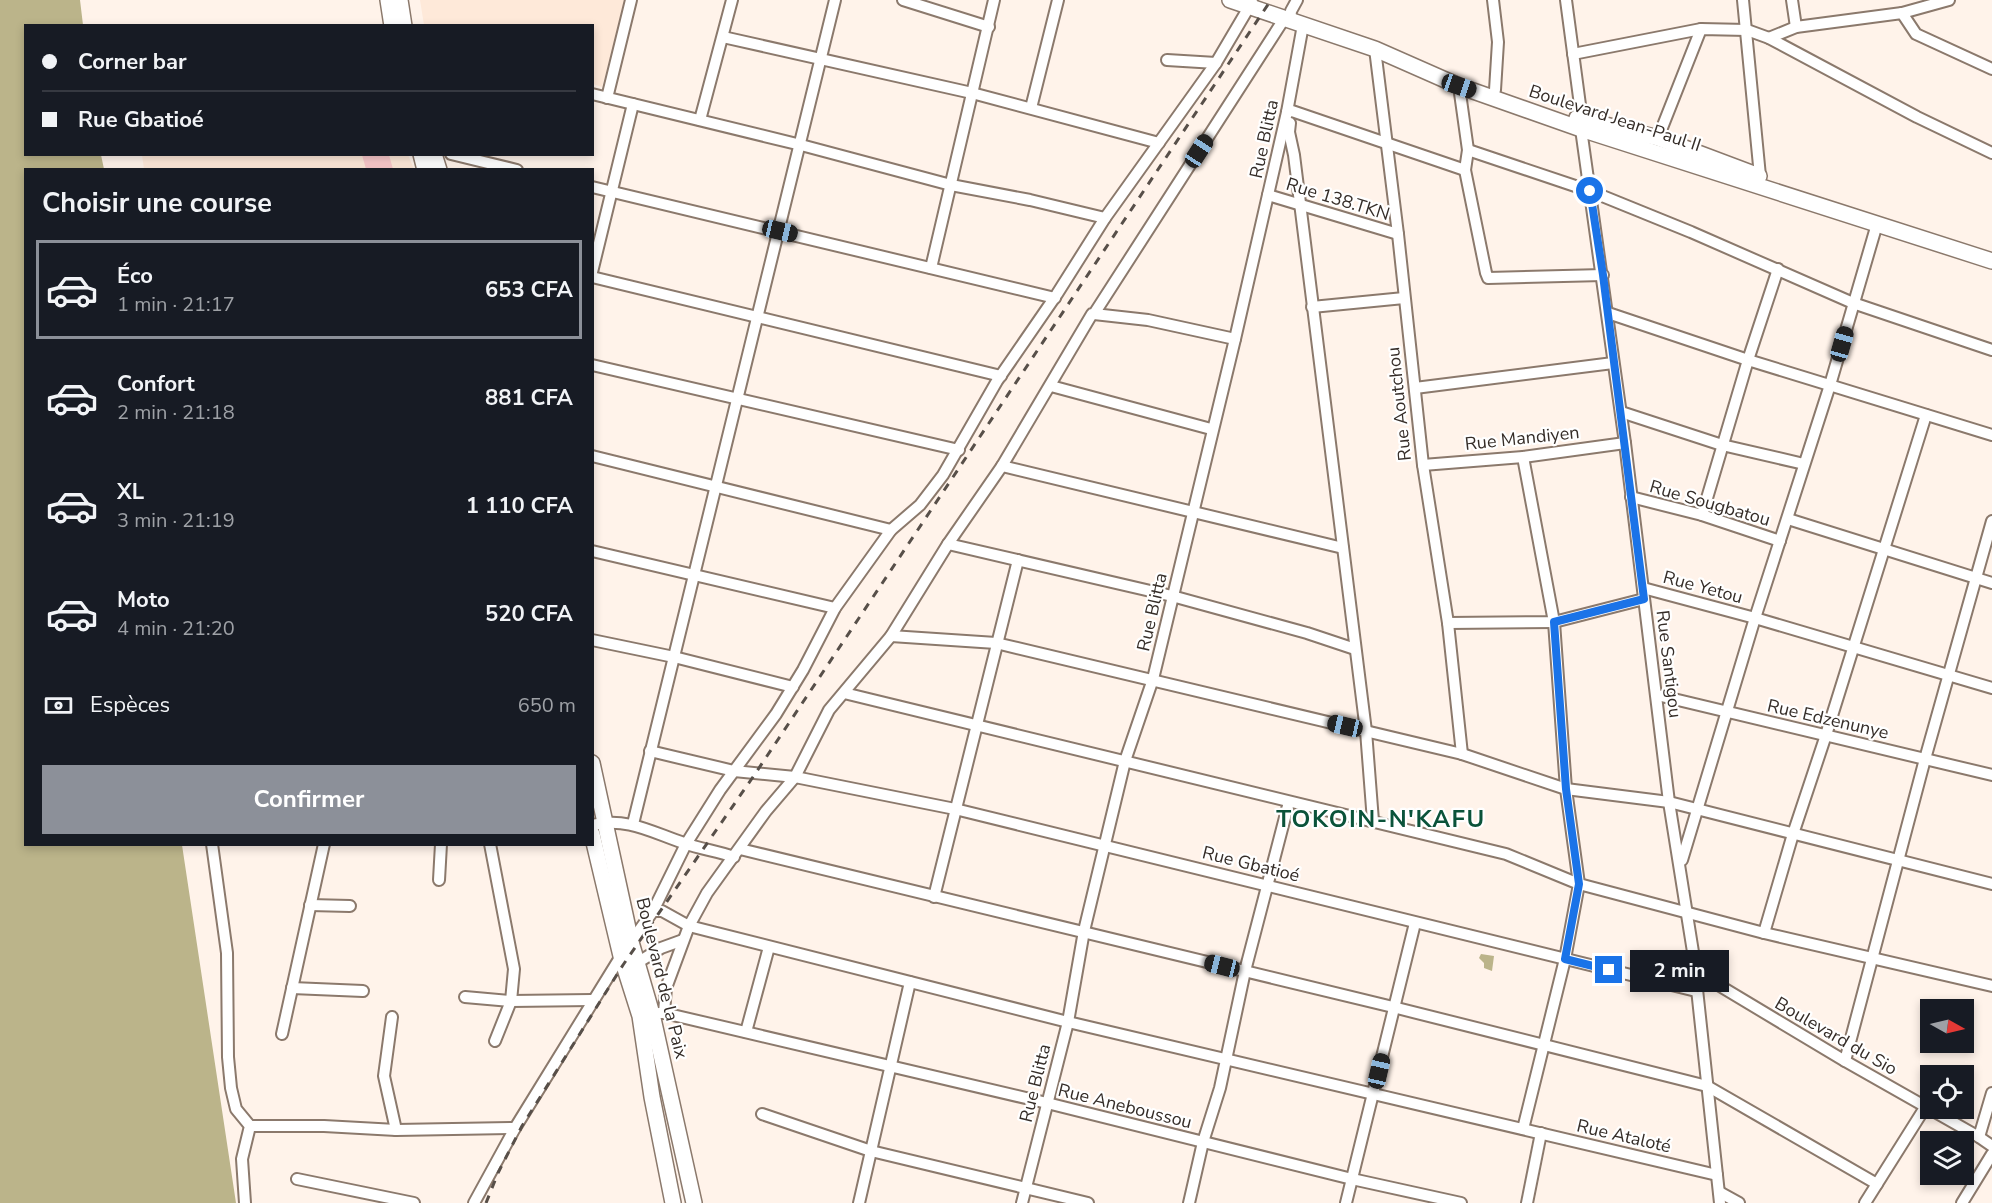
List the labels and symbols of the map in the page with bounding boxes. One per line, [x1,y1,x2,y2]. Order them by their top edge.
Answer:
car [1439,72,1479,100]
street label: Boulevard Jean-Paul II [1526,79,1704,157]
street label: Rue Blitta [1244,97,1284,181]
car [1182,131,1216,171]
street label: Rue 138.TKN [1283,172,1393,226]
route start [1576,177,1603,204]
car [760,218,800,244]
car [1828,324,1856,364]
street label: Rue Aoutchou [1381,346,1417,462]
street label: Rue Mandiyen [1464,420,1580,456]
street label: Rue Sougbatou [1647,474,1773,532]
street label: Rue Yetou [1661,565,1745,609]
street label: Rue Blitta [1131,570,1173,654]
street label: Rue Santigou [1650,609,1688,719]
street label: Rue Edzenunye [1765,693,1891,745]
car [1325,713,1365,739]
district label: TOKOIN-N'KAFU [1276,803,1486,835]
street label: Rue Gbatioé [1200,840,1302,888]
street label: Boulevard de la Paix [630,895,694,1062]
callout: 2 min [1630,949,1729,991]
car [1202,953,1242,979]
route end [1595,956,1622,983]
street label: Boulevard du Sio [1770,991,1902,1081]
north arrow [1920,999,1974,1053]
street label: Rue Blitta [1014,1041,1056,1125]
car [1366,1051,1392,1091]
street label: Rue Aneboussou [1055,1078,1195,1134]
street label: Rue Ataloté [1575,1114,1673,1158]

